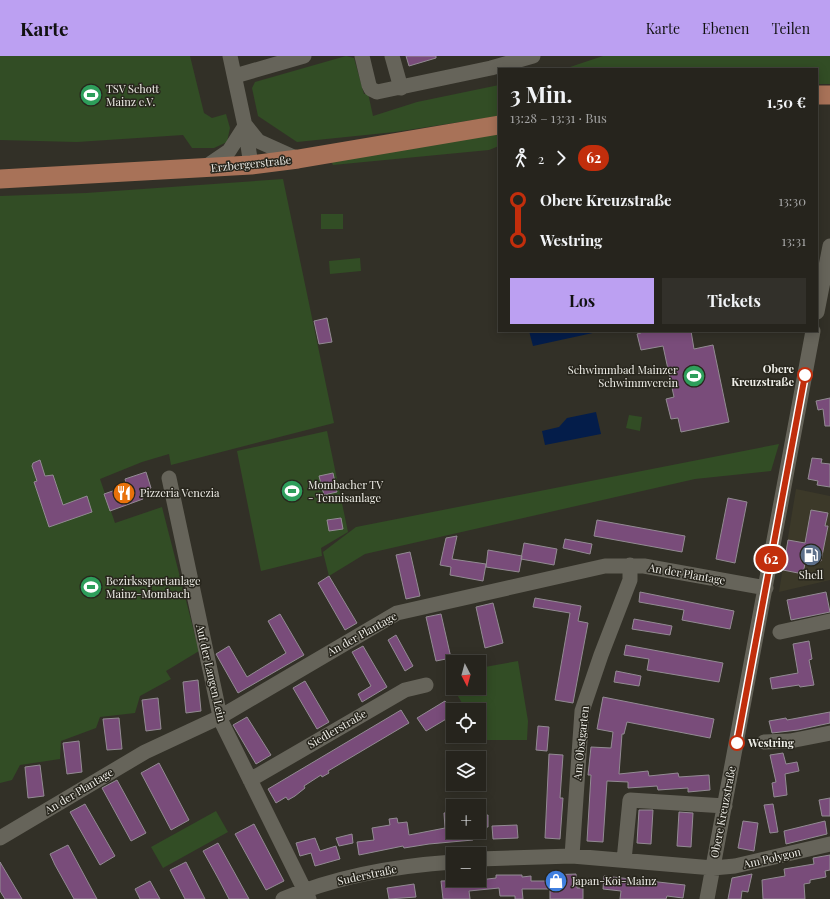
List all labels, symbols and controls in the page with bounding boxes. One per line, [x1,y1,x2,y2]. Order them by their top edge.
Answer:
text: Karte [20,15,68,41]
text: Karte [646,19,680,38]
text: Ebenen [702,19,749,38]
text: Teilen [771,19,810,38]
text: 3 Min. [510,79,573,109]
place label: TSV Schott Mainz e.V. [106,81,159,109]
sports icon: TSV Schott Mainz e.V. [78,82,104,108]
text: 1.50 € [767,92,806,112]
text: 13:28 – 13:31 · Bus [510,109,607,126]
icon: walk [510,147,532,169]
icon: forward [550,147,572,169]
text: 62 [586,148,601,167]
text: 2 [538,150,544,167]
street label: Erzbergerstraße [210,152,292,175]
text: Obere Kreuzstraße [540,190,672,210]
text: 13:30 [778,192,806,209]
text: Westring [540,230,602,250]
text: 13:31 [781,232,806,249]
button: Los [510,278,654,324]
button: Tickets [662,278,806,324]
place label: Obere Kreuzstraße [731,361,794,389]
place label: Schwimmbad Mainzer Schwimmverein [568,362,678,390]
sports icon: Schwimmbad Mainzer Schwimmverein [681,363,707,389]
marker: Obere Kreuzstraße [797,367,813,383]
place label: Mombacher TV - Tennisanlage [308,477,383,505]
sports icon: Mombacher TV - Tennisanlage [279,478,305,504]
restaurant icon: Pizzeria Venezia [111,480,137,506]
place label: Pizzeria Venezia [140,485,220,500]
fuel station icon: Shell [798,542,824,568]
line badge: 62 [753,546,789,572]
text: 62 [763,549,779,568]
street label: An der Plantage [647,559,727,588]
place label: Shell [799,567,823,582]
place label: Bezirkssportanlage Mainz-Mombach [106,573,201,601]
sports icon: Bezirkssportanlage Mainz-Mombach [78,574,104,600]
street label: An der Plantage [323,608,400,659]
street label: Auf der Langen Lein [193,622,230,723]
north arrow [446,655,486,695]
map controls [446,655,486,887]
button: locate [446,703,486,743]
street label: Siedlerstraße [305,705,369,752]
street label: Am Obstgarten [569,705,592,782]
marker: Westring [729,735,745,751]
place label: Westring [747,735,795,750]
button: layers [446,751,486,791]
street label: An der Plantage [41,764,116,818]
street label: Obere Kreuzstraße [706,764,739,859]
button: + [446,799,486,839]
street label: Am Polygon [741,844,803,872]
button: − [446,847,486,887]
street label: Suderstraße [336,861,398,888]
shop icon: Japan-Koi-Mainz [543,868,569,894]
place label: Japan-Koi-Mainz [571,873,656,888]

